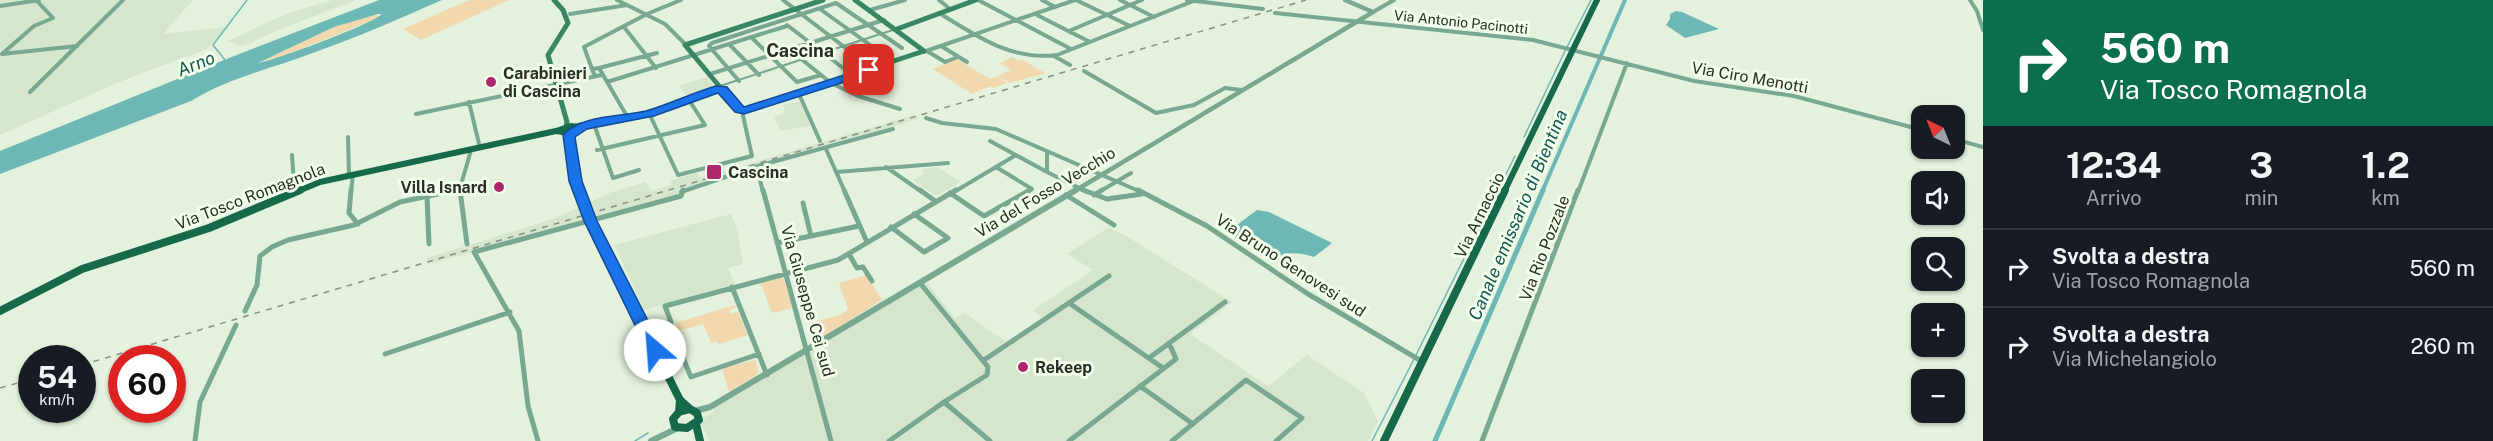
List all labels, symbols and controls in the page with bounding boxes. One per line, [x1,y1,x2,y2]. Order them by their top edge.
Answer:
street label: Via Antonio Pacinotti [1393,7,1529,37]
text: 560 m [2100,23,2230,72]
icon: right [2001,24,2079,102]
district label: Cascina [766,40,834,61]
pin [843,44,894,95]
water label: Arno [174,46,218,81]
icon: arrive [852,53,885,86]
street label: Via Ciro Menotti [1690,58,1810,97]
place label: Carabinieri di Cascina [503,64,587,101]
text: Via Tosco Romagnola [2100,73,2368,105]
marker: Carabinieri di Cascina [484,75,498,89]
north arrow [1911,105,1965,159]
map controls [1911,105,1965,423]
water label: Canale emissario di Bientina [1464,106,1571,323]
street label: Via del Fosso Vecchio [972,143,1119,242]
text: 12:34 [2066,144,2161,186]
text: 3 [2249,144,2273,186]
text: 1.2 [2361,144,2410,186]
street label: Via Tosco Romagnola [173,159,328,234]
marker: Cascina [705,163,723,181]
place label: Cascina [728,163,788,182]
street label: Via Arnaccio [1450,169,1508,261]
button: sound [1911,171,1965,225]
place label: Villa Isnard [400,178,487,197]
marker: Villa Isnard [492,180,506,194]
text: Arrivo [2086,186,2142,210]
text: min [2244,186,2278,210]
text: km [2371,186,2400,210]
street label: Via Rio Pozzale [1516,193,1573,304]
street label: Via Bruno Genovesi sud [1212,210,1369,321]
street label: Via Giuseppe Cei sud [777,223,838,379]
button: search [1911,237,1965,291]
text: Svolta a destra [2052,243,2209,269]
icon: right [2001,252,2034,285]
text: 560 m [2410,255,2475,281]
text: Via Tosco Romagnola [2052,269,2250,293]
button: + [1911,303,1965,357]
position arrow [623,318,687,382]
text: Svolta a destra [2052,321,2209,347]
icon: right [2001,330,2034,363]
text: 260 m [2410,333,2475,359]
speed limit sign: 60 [108,345,186,423]
text: Via Michelangiolo [2052,347,2217,371]
place label: Rekeep [1035,358,1092,377]
text: 54 [37,359,77,395]
marker: Rekeep [1016,360,1030,374]
button: − [1911,369,1965,423]
text: km/h [39,391,75,408]

